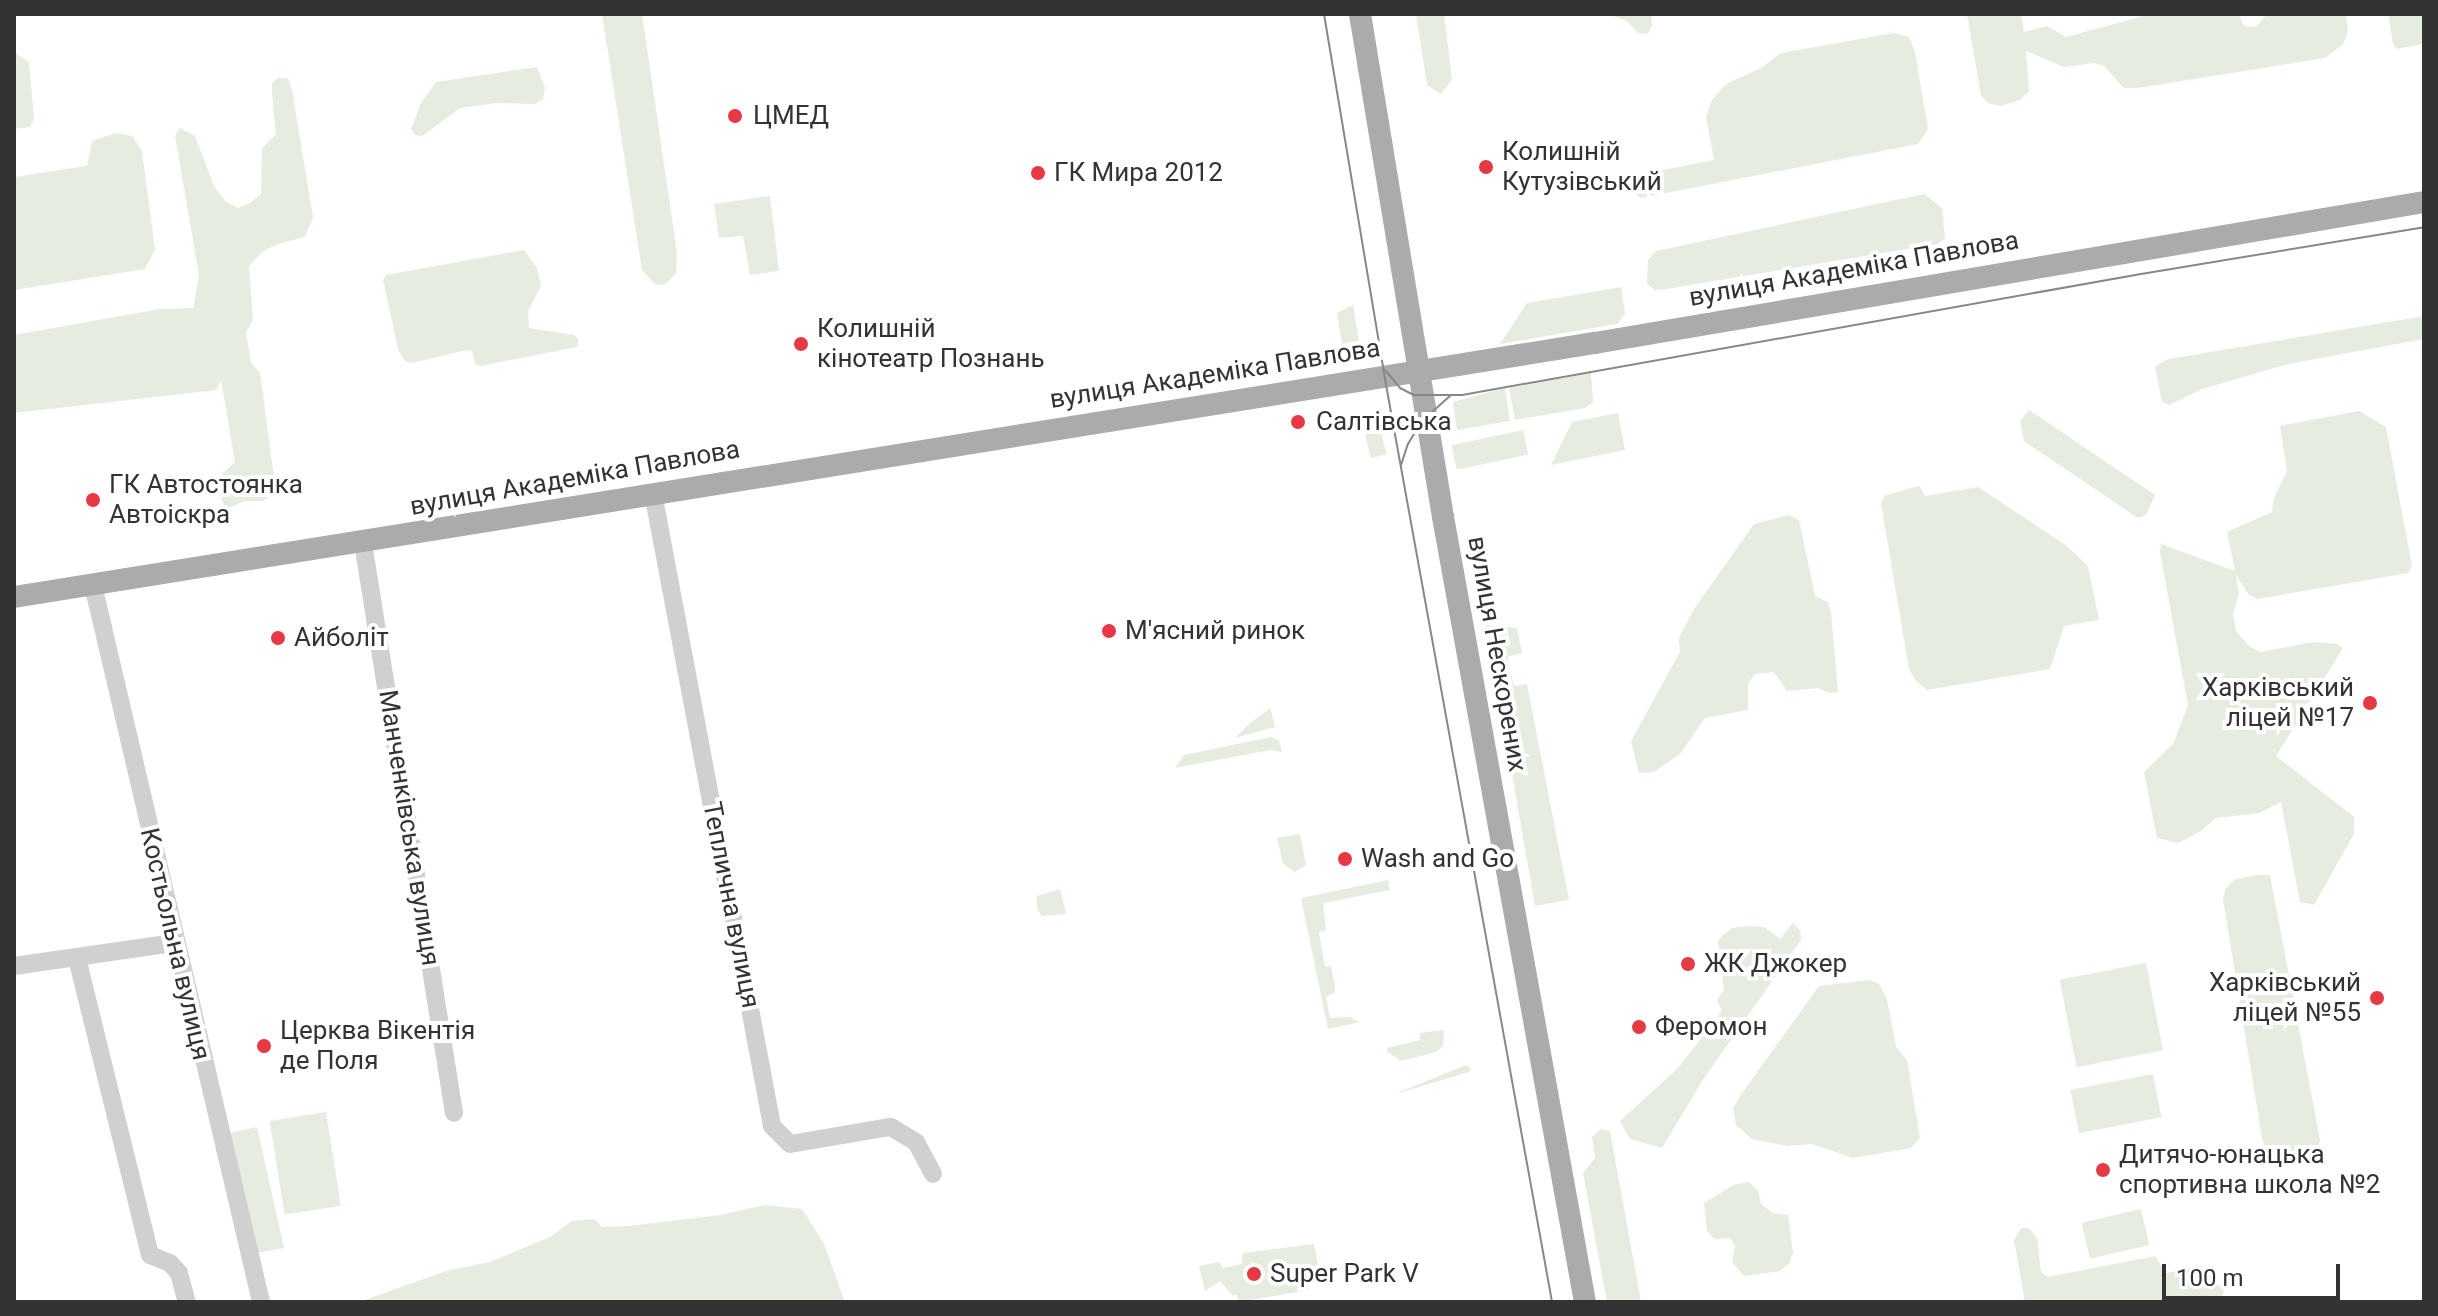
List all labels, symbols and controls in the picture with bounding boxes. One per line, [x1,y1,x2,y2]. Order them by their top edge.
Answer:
place label: ЦМЕД [753,100,829,132]
marker: ЦМЕД [724,105,746,127]
place label: Колишній Кутузівський [1502,136,1662,198]
place label: ГК Мира 2012 [1054,157,1223,189]
marker: Колишній Кутузівський [1477,158,1495,176]
marker: ГК Мира 2012 [1029,164,1047,182]
street label: вулиця Академіка Павлова [1687,225,2021,313]
place label: Колишній кінотеатр Познань [817,313,1045,374]
street label: вулиця Академіка Павлова [1048,332,1382,416]
marker: Колишній кінотеатр Познань [792,335,810,353]
place label: Салтівська [1316,406,1452,438]
marker: Салтівська [1287,411,1309,433]
street label: вулиця Академіка Павлова [408,434,742,522]
place label: ГК Автостоянка Автоіскра [109,469,303,530]
marker: ГК Автостоянка Автоіскра [84,491,102,509]
street label: вулиця Нескорених [1461,534,1533,774]
place label: М'ясний ринок [1125,615,1305,647]
place label: Айболіт [294,622,389,654]
marker: М'ясний ринок [1100,622,1118,640]
marker: Айболіт [269,629,287,647]
place label: Харківський ліцей №17 [2202,672,2354,734]
street label: Манченківська вулиця [372,688,446,968]
marker: Харківський ліцей №17 [2361,694,2379,712]
street label: Теплична вулиця [696,799,766,1011]
street label: Костьольна вулиця [133,825,217,1063]
place label: Wash and Go [1361,843,1514,875]
marker: Wash and Go [1336,850,1354,868]
place label: ЖК Джокер [1704,948,1847,980]
marker: ЖК Джокер [1679,955,1697,973]
place label: Харківський ліцей №55 [2209,967,2361,1028]
marker: Харківський ліцей №55 [2368,989,2386,1007]
place label: Феромон [1655,1011,1767,1043]
place label: Церква Вікентія де Поля [280,1015,475,1076]
marker: Феромон [1630,1018,1648,1036]
marker: Церква Вікентія де Поля [255,1037,273,1055]
place label: Дитячо-юнацька спортивна школа №2 [2119,1139,2380,1200]
marker: Дитячо-юнацька спортивна школа №2 [2094,1161,2112,1179]
scale bar [2166,1248,2344,1298]
place label: Super Park V [1270,1258,1419,1290]
text: 100 m [2176,1264,2243,1292]
marker: Super Park V [1245,1265,1263,1283]

